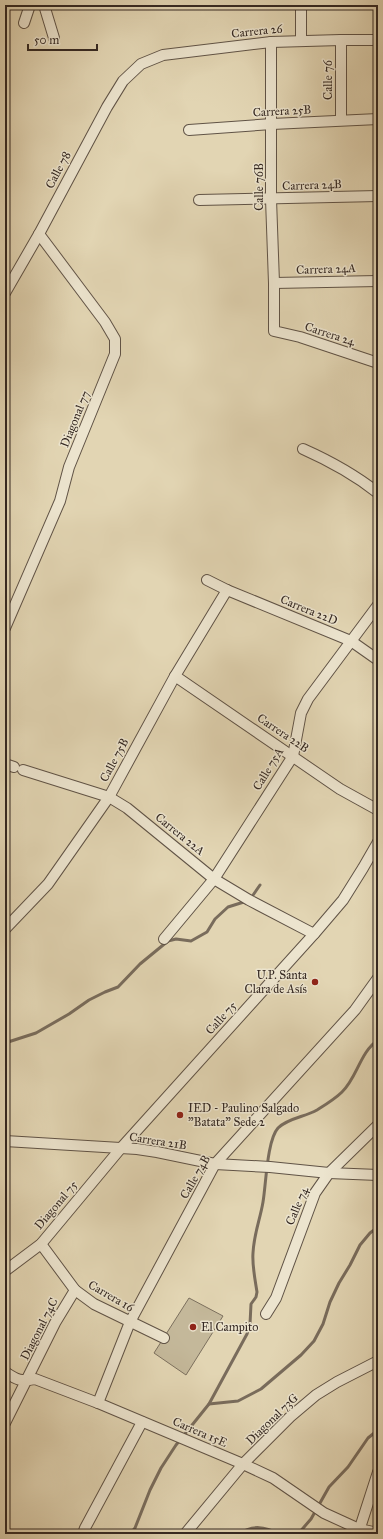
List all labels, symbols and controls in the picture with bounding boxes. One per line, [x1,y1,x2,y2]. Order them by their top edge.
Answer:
street label: Carrera 26 [231,21,284,41]
scale bar [28,26,97,52]
text: 50 m [34,33,59,47]
street label: Calle 76 [321,59,335,100]
street label: Carrera 25B [252,102,312,120]
street label: Calle 78 [42,149,74,191]
street label: Calle 76B [252,163,266,211]
street label: Carrera 24B [282,177,342,193]
street label: Carrera 24A [296,261,356,277]
street label: Carrera 24 [303,319,357,349]
street label: Diagonal 77 [57,389,94,450]
street label: Carrera 22D [278,592,340,628]
street label: Carrera 22B [255,711,311,755]
street label: Calle 75B [97,736,131,784]
street label: Calle 75A [250,745,286,793]
street label: Carrera 22A [153,810,207,858]
place label: U.P. Santa Clara de Asís [245,968,308,996]
marker: U.P. Santa Clara de Asís [310,977,320,987]
street label: Calle 75 [203,998,240,1037]
place label: IED - Paulino Salgado "Batata" Sede 2 [188,1101,299,1129]
marker: IED - Paulino Salgado "Batata" Sede 2 [175,1110,185,1120]
street label: Carrera 21B [128,1130,188,1152]
street label: Calle 74B [177,1153,213,1201]
street label: Diagonal 75 [32,1178,81,1233]
street label: Calle 74 [283,1185,311,1227]
street label: Carrera 16 [86,1277,137,1315]
street label: Diagonal 74C [17,1296,62,1363]
place label: El Campito [201,1320,258,1334]
marker: El Campito [188,1322,198,1332]
street label: Diagonal 73G [243,1391,302,1448]
street label: Carrera 15E [170,1414,230,1450]

